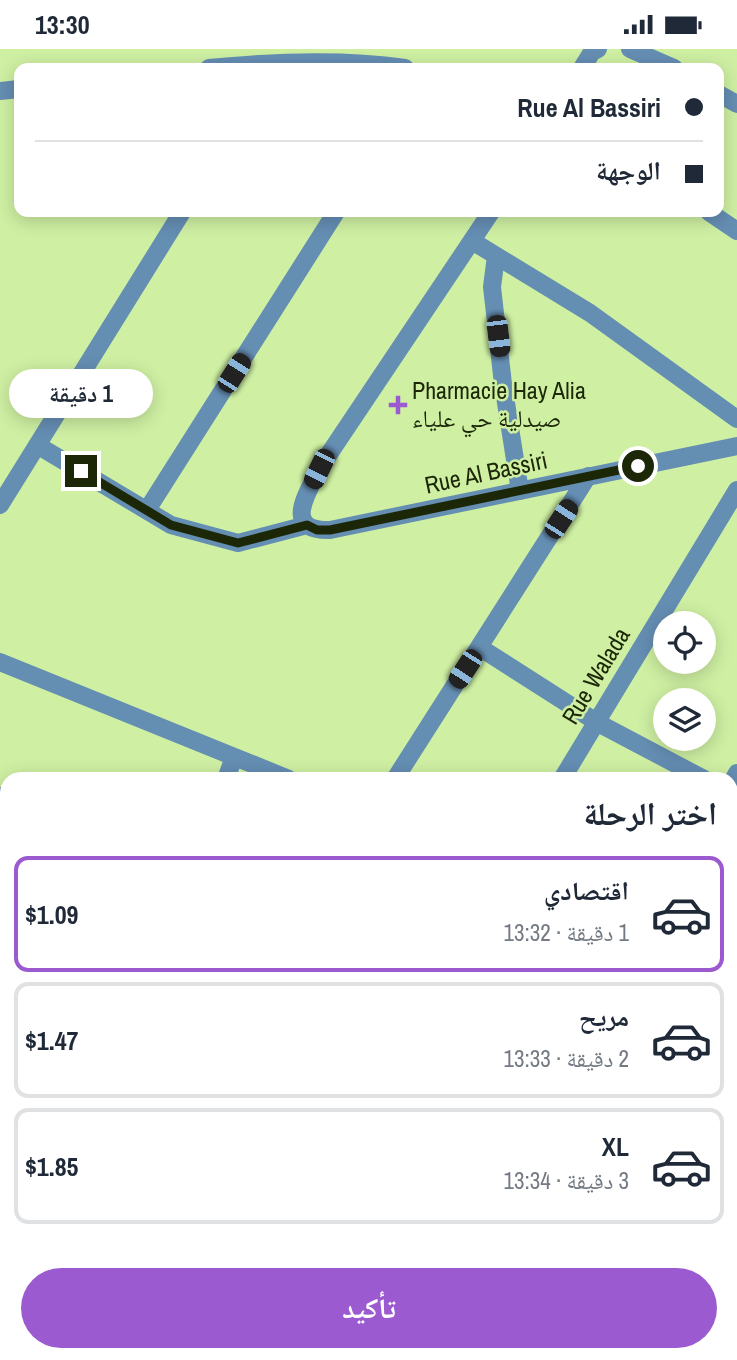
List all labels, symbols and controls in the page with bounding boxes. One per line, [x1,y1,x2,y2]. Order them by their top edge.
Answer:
text: 13:30 [35,7,90,42]
text: Rue Al Bassiri [517,90,661,125]
text: الوجهة [596,153,661,188]
car [486,314,511,358]
car [214,350,255,396]
callout: 1 دقيقة [9,369,153,419]
place label: Pharmacie Hay Alia صيدلية حي علياء [412,374,586,438]
text: 1 دقيقة [49,378,113,409]
marker: Pharmacie Hay Alia صيدلية حي علياء [390,397,406,413]
street label: Rue Al Bassiri [421,443,550,501]
car [301,446,338,492]
route start [622,450,654,482]
route end [65,455,97,487]
car [541,496,582,542]
map controls [653,611,716,751]
button: locate [653,611,716,674]
street label: Rue Walada [554,621,637,730]
car [445,646,486,692]
button: layers [653,688,716,751]
text: اختر الرحلة [583,792,717,835]
text: اقتصادي [544,873,629,908]
icon: car [650,883,713,946]
text: $1.09 [25,897,78,932]
text: 1 دقيقة · 13:32 [504,917,629,948]
text: مريح [579,999,629,1034]
icon: car [650,1009,713,1072]
text: $1.47 [25,1023,78,1058]
text: 2 دقيقة · 13:33 [504,1043,629,1074]
text: XL [602,1129,629,1164]
icon: car [650,1135,713,1198]
text: $1.85 [25,1149,78,1184]
text: 3 دقيقة · 13:34 [504,1165,629,1196]
button: تأكيد [21,1268,717,1348]

